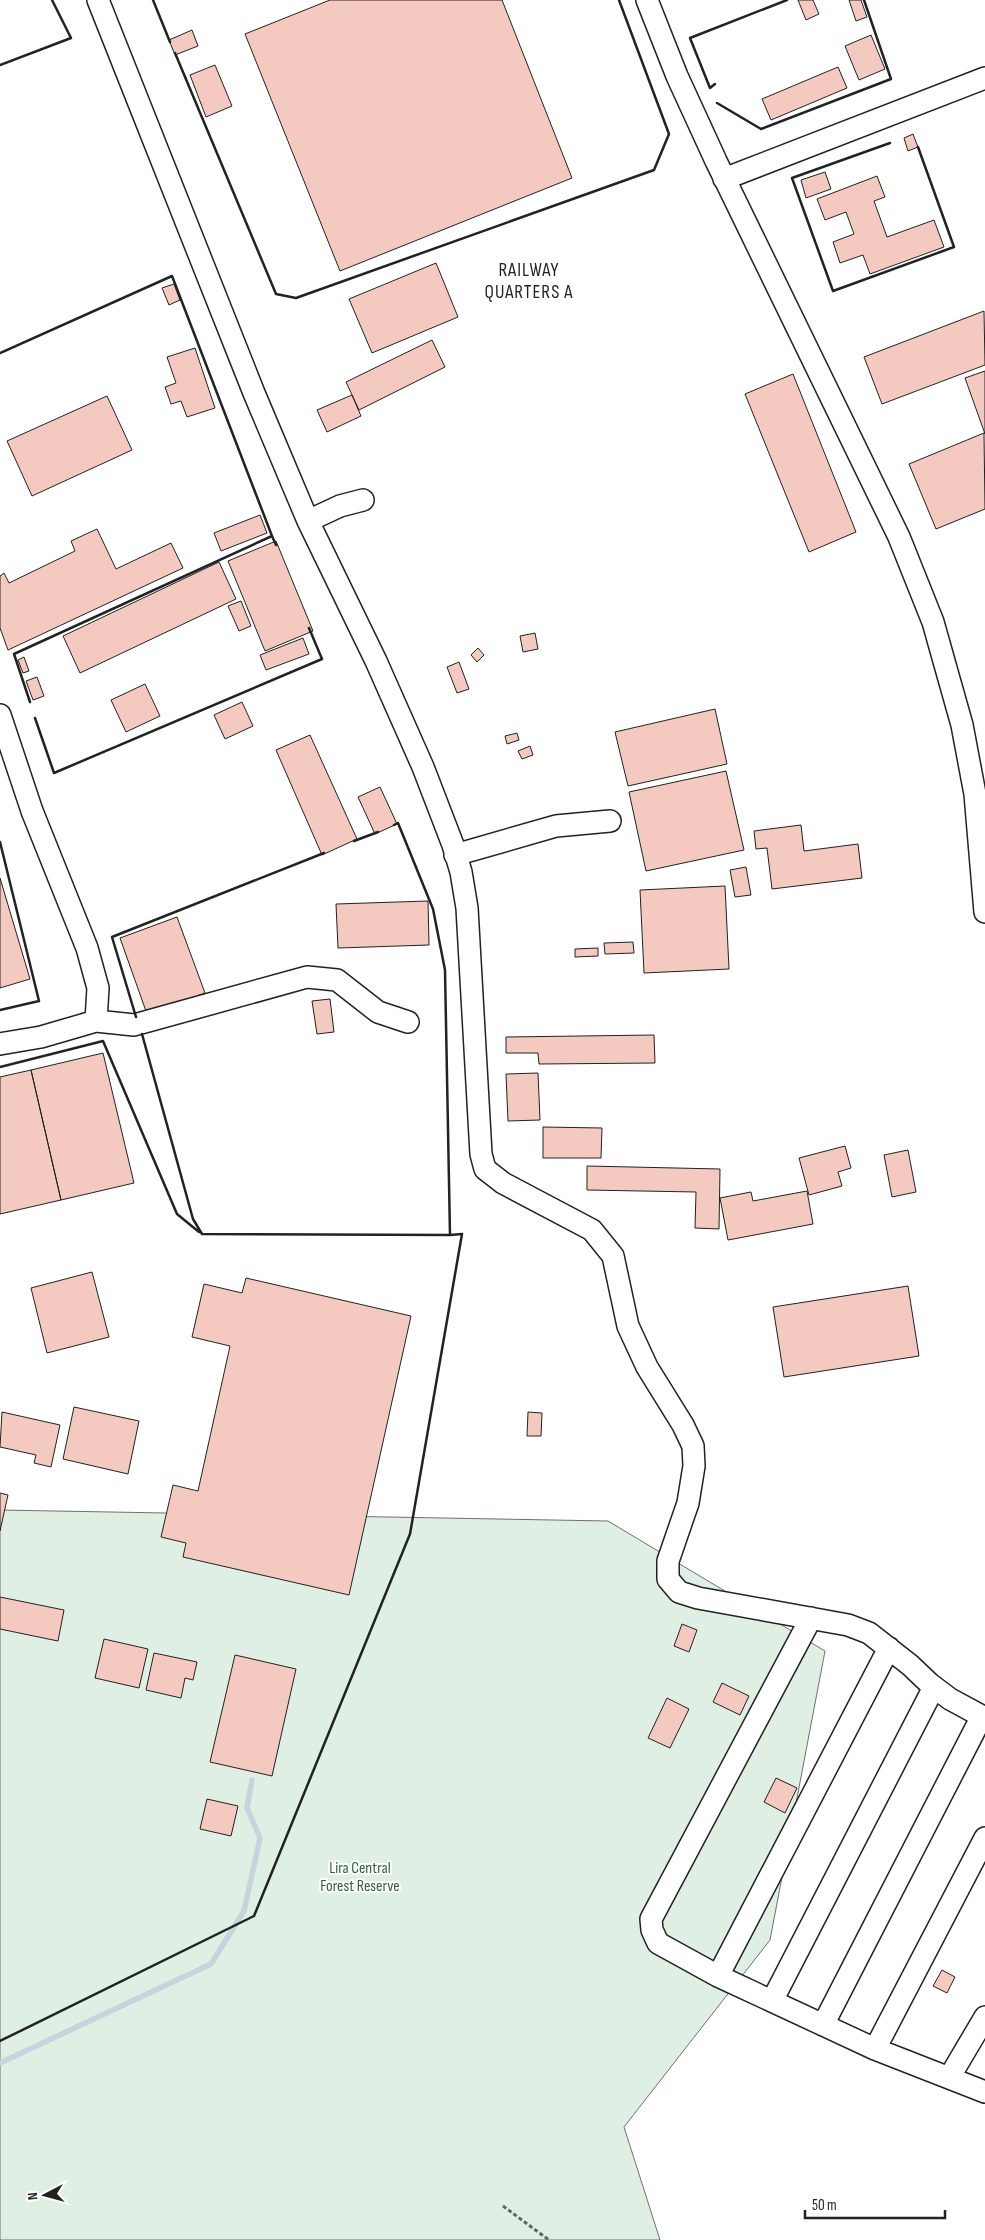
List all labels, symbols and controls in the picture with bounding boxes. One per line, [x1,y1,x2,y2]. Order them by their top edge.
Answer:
district label: RAILWAY QUARTERS A [485,259,573,304]
park label: Lira Central Forest Reserve [320,1859,400,1896]
north arrow [20,2170,70,2220]
scale bar [805,2188,945,2220]
text: N [24,2192,41,2201]
text: 50 m [812,2196,837,2215]

